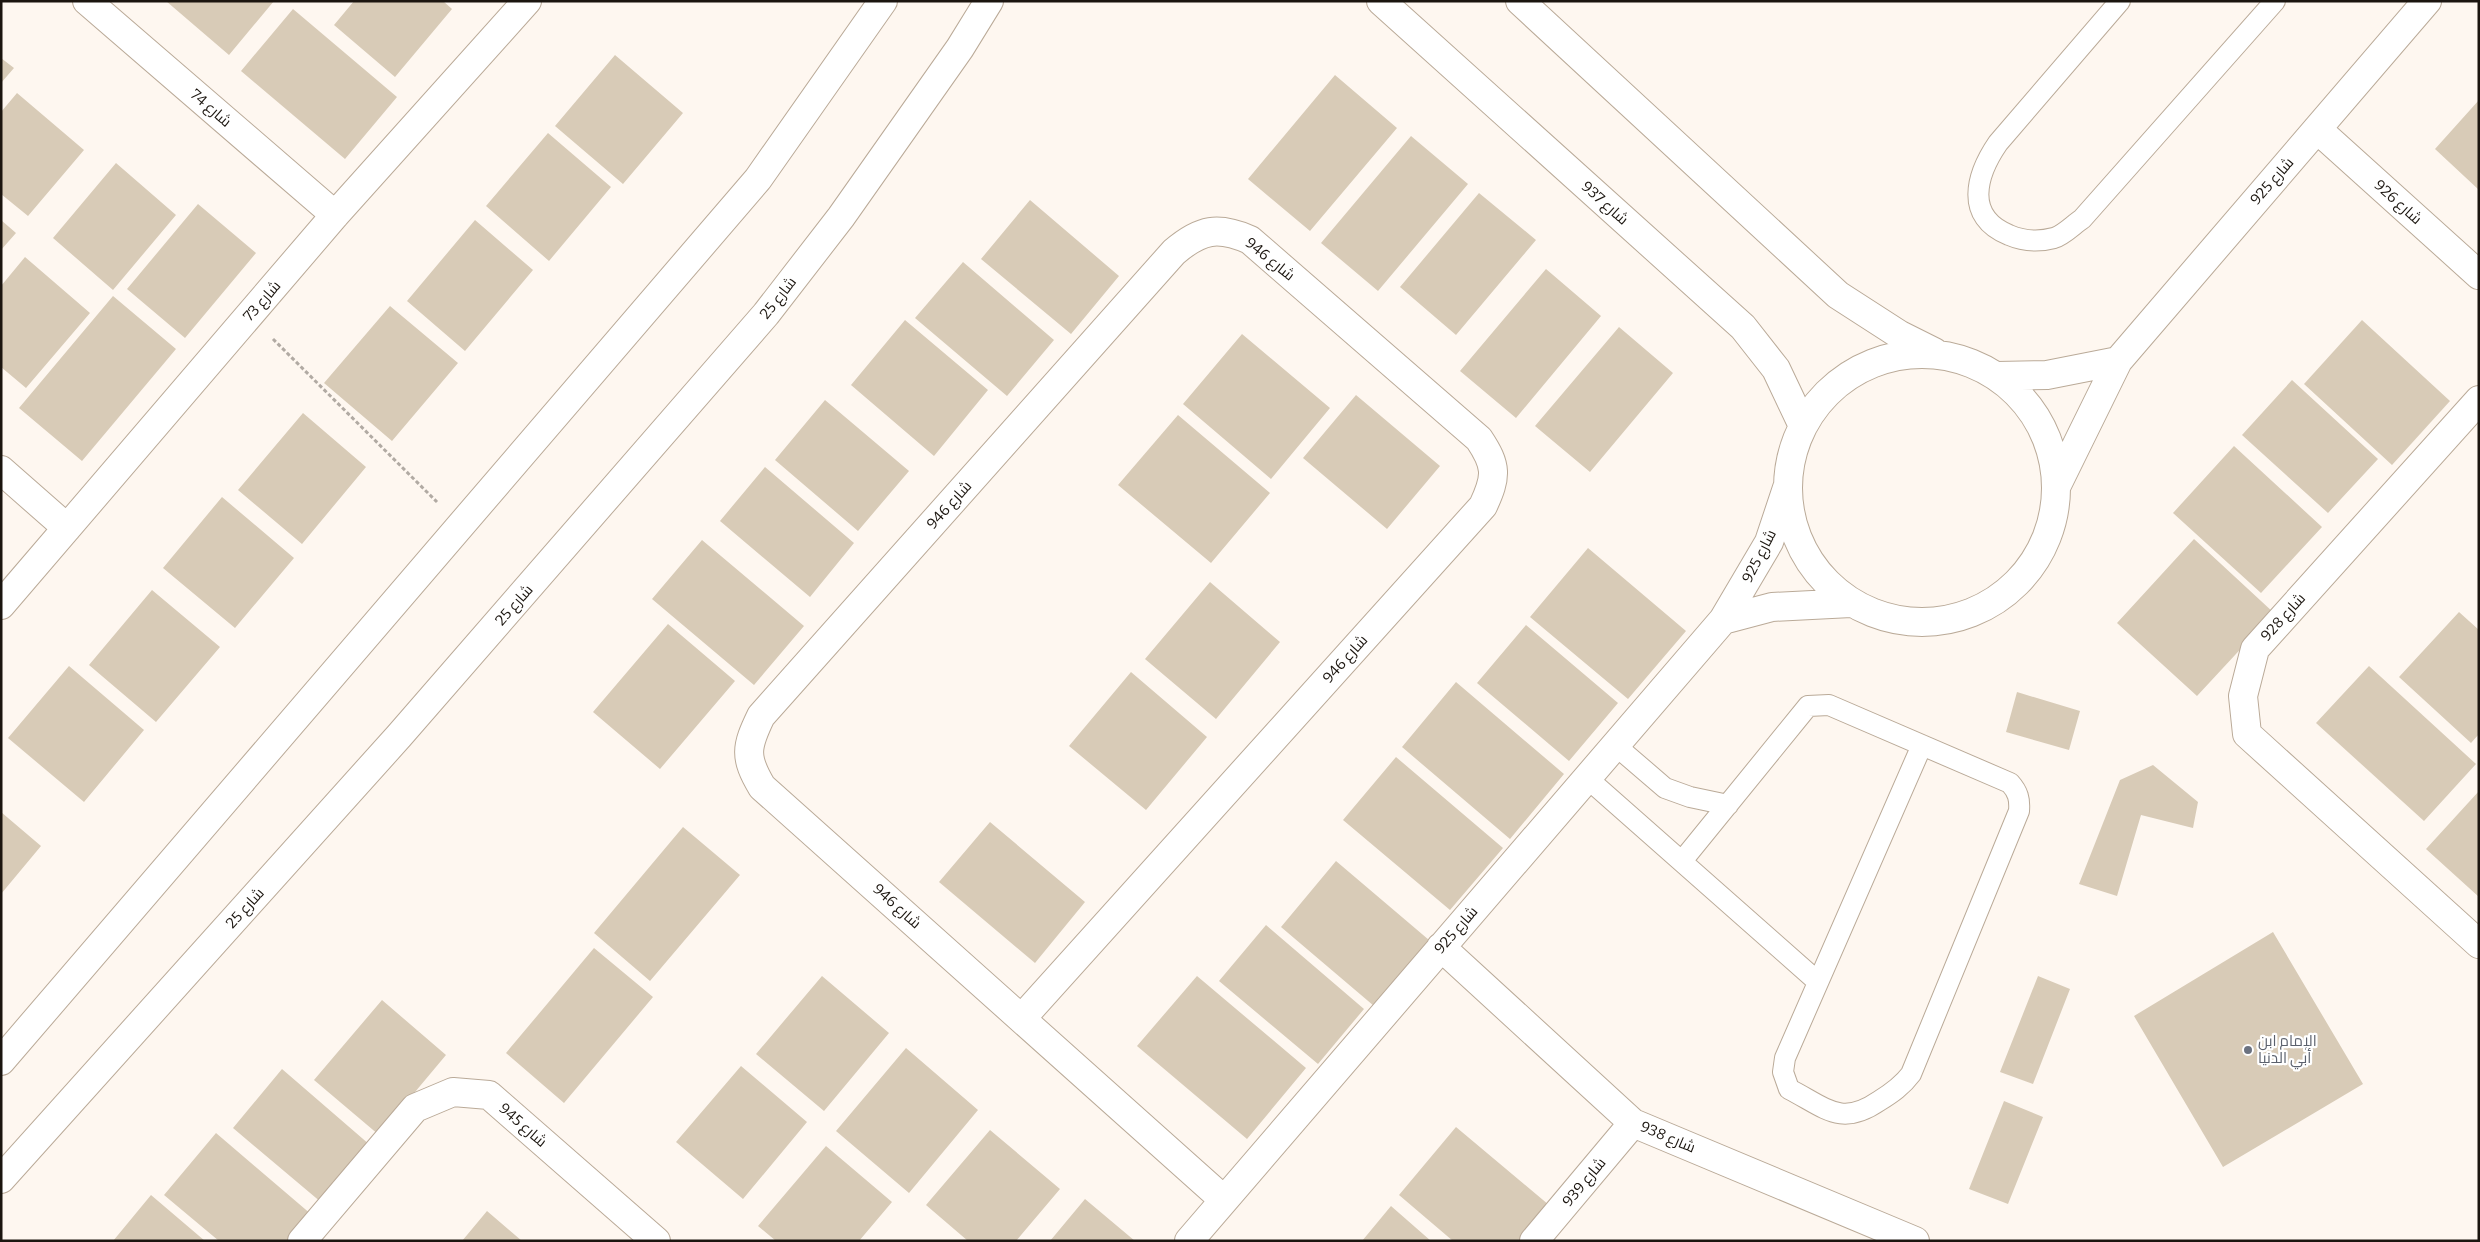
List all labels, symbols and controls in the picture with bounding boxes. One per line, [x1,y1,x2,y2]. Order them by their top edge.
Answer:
street label: شارع 74 [186,85,235,132]
street label: شارع 925 [2246,154,2299,210]
street label: شارع 926 [2369,176,2426,230]
street label: شارع 937 [1577,177,1632,230]
street label: شارع 946 [1240,234,1298,286]
street label: شارع 25 [756,273,802,324]
street label: شارع 73 [240,277,286,326]
street label: شارع 946 [923,477,977,534]
street label: شارع 925 [1738,527,1782,586]
street label: شارع 25 [491,581,538,630]
street label: شارع 928 [2257,589,2311,646]
street label: شارع 946 [1319,631,1373,688]
street label: شارع 946 [868,880,925,934]
street label: شارع 25 [222,884,269,933]
street label: شارع 925 [1430,903,1483,959]
place label: الإمام ابن أبي الدنيا [2258,1032,2317,1070]
marker: الإمام ابن أبي الدنيا [2242,1044,2254,1056]
street label: شارع 945 [494,1099,551,1152]
street label: شارع 938 [1637,1117,1698,1158]
street label: شارع 939 [1558,1154,1611,1211]

